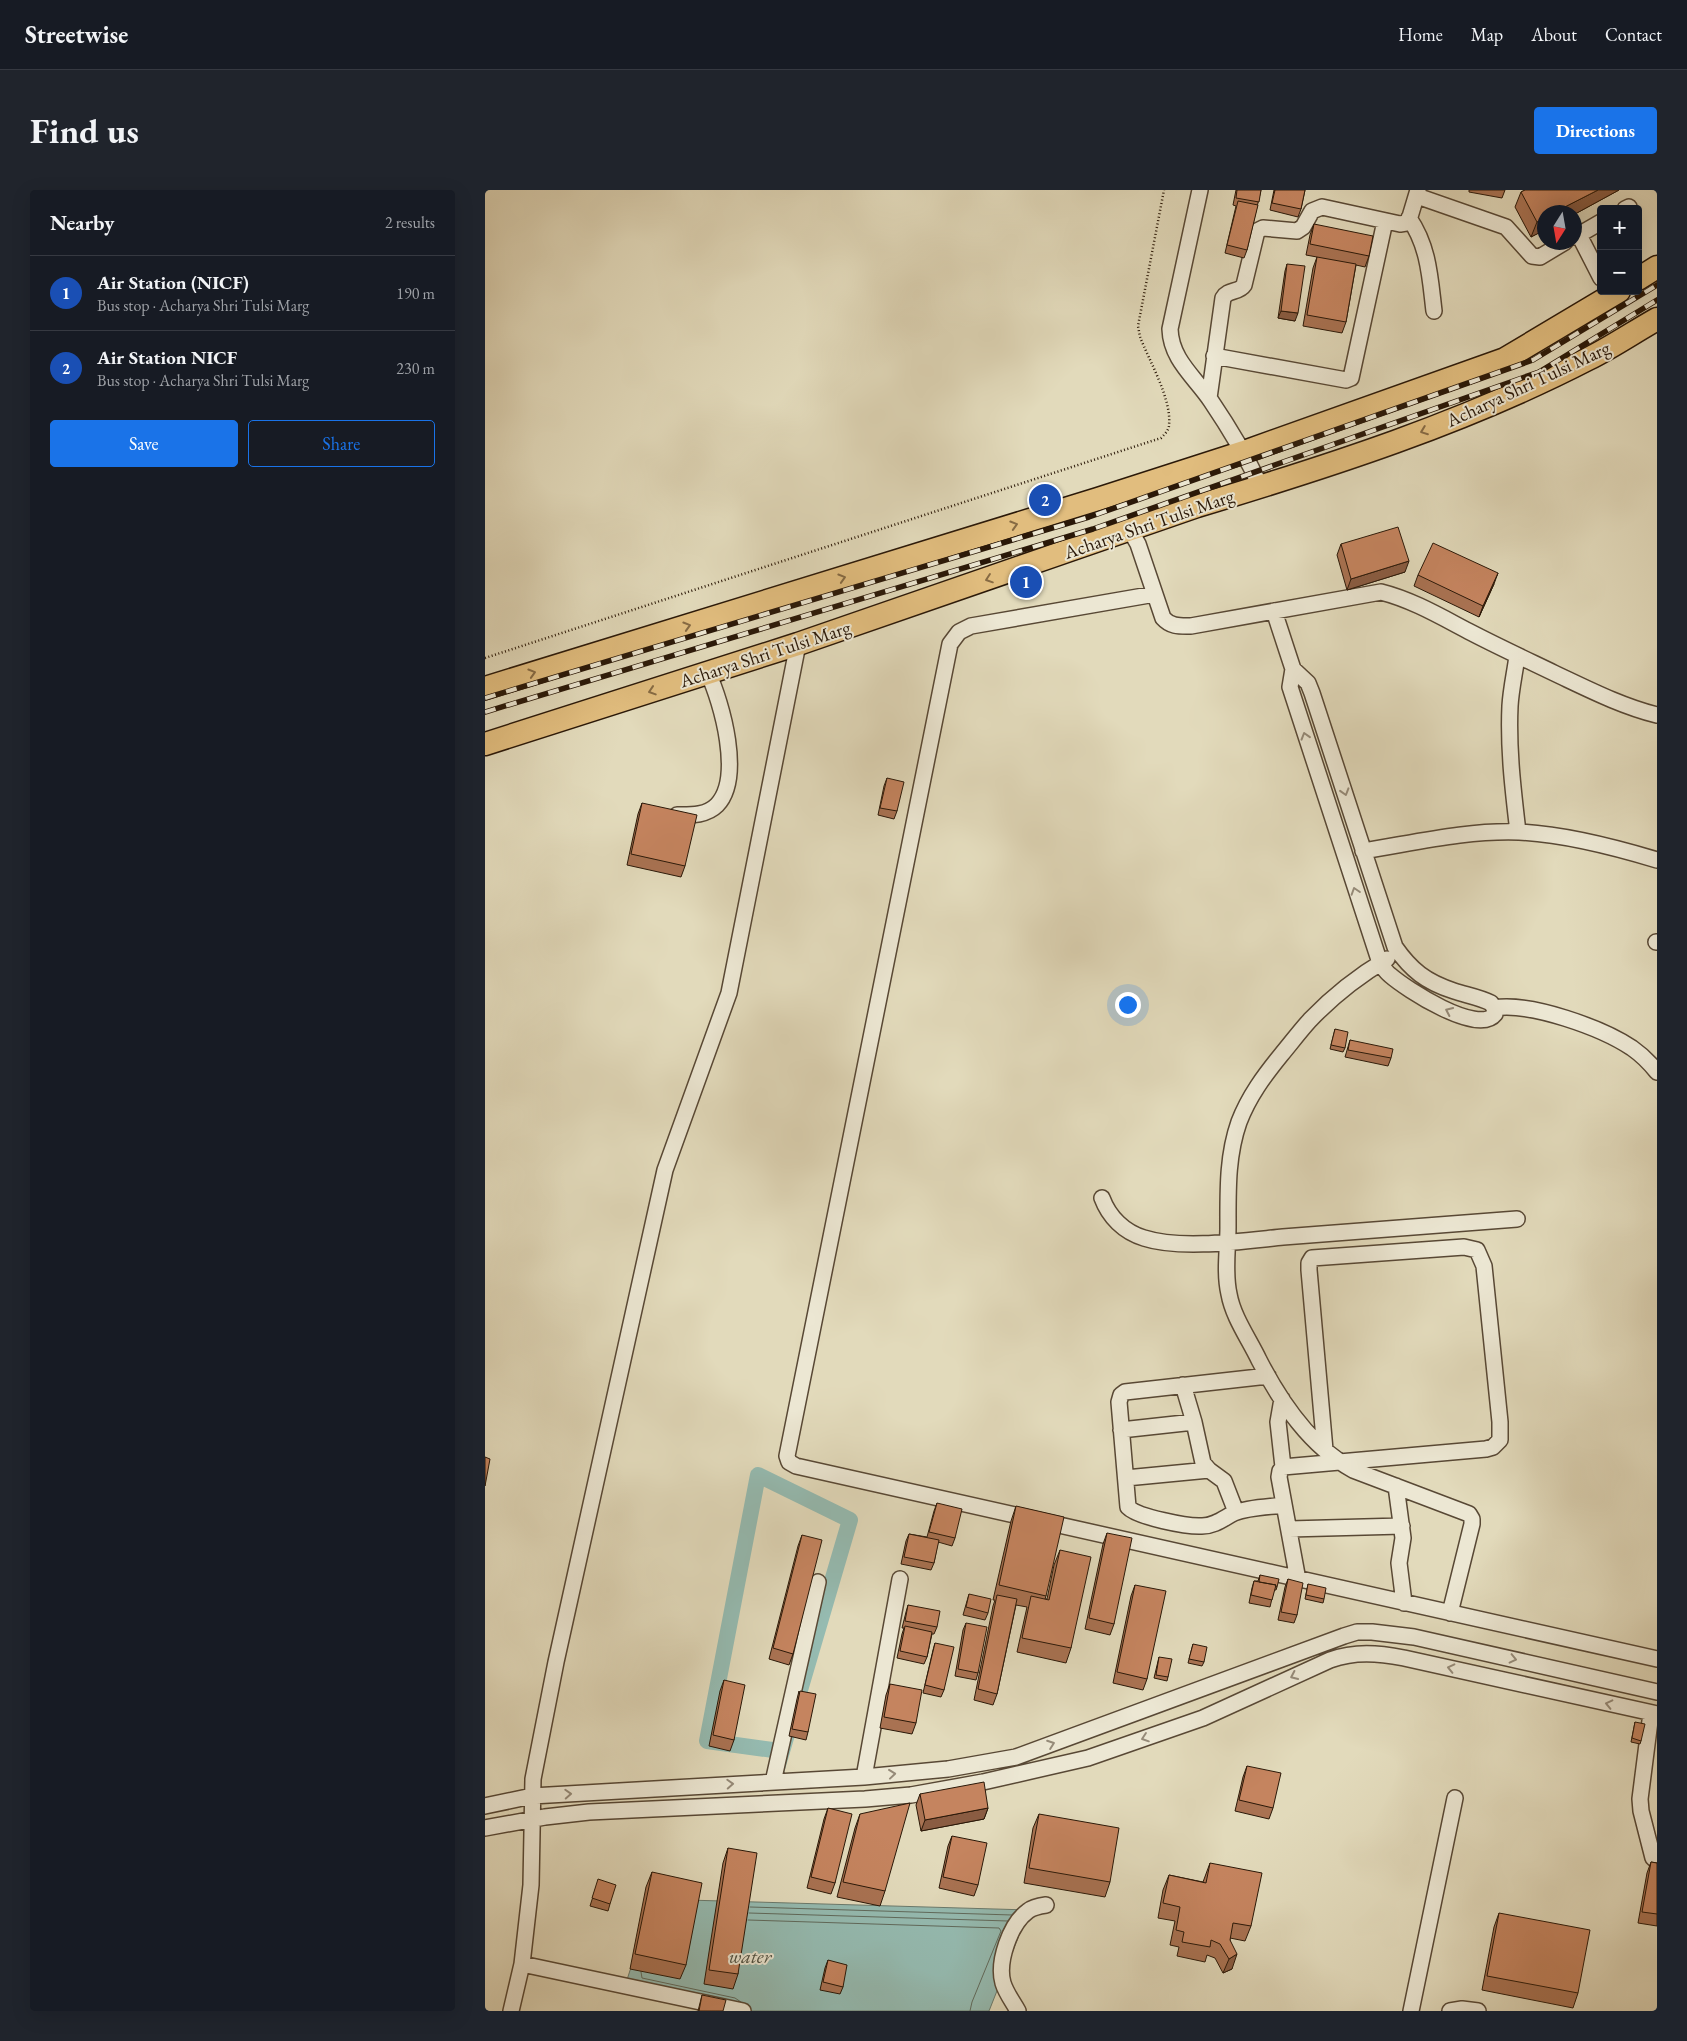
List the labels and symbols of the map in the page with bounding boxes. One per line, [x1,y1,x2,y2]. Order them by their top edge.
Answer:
north arrow [1537,205,1582,250]
street label: Acharya Shri Tulsi Marg [1441,335,1615,433]
one-way arrow [1421,425,1429,435]
pin: 2 [1029,481,1061,519]
street label: Acharya Shri Tulsi Marg [1060,483,1238,565]
one-way arrow [1010,521,1018,531]
pin: 1 [1010,563,1042,601]
one-way arrow [838,573,846,583]
one-way arrow [985,573,994,583]
street label: Acharya Shri Tulsi Marg [675,614,854,694]
one-way arrow [682,621,691,631]
one-way arrow [527,669,535,679]
one-way arrow [648,685,657,695]
one-way arrow [1301,732,1311,741]
one-way arrow [1339,788,1349,796]
one-way arrow [1350,887,1360,895]
your location [1115,992,1141,1018]
one-way arrow [1446,1008,1455,1018]
one-way arrow [1508,1653,1517,1664]
one-way arrow [1446,1663,1455,1674]
one-way arrow [1290,1670,1299,1680]
one-way arrow [1605,1699,1614,1710]
one-way arrow [1141,1732,1149,1742]
one-way arrow [1046,1740,1055,1750]
one-way arrow [888,1769,896,1780]
one-way arrow [726,1779,734,1790]
one-way arrow [564,1789,572,1800]
water label: water [729,1943,773,1969]

